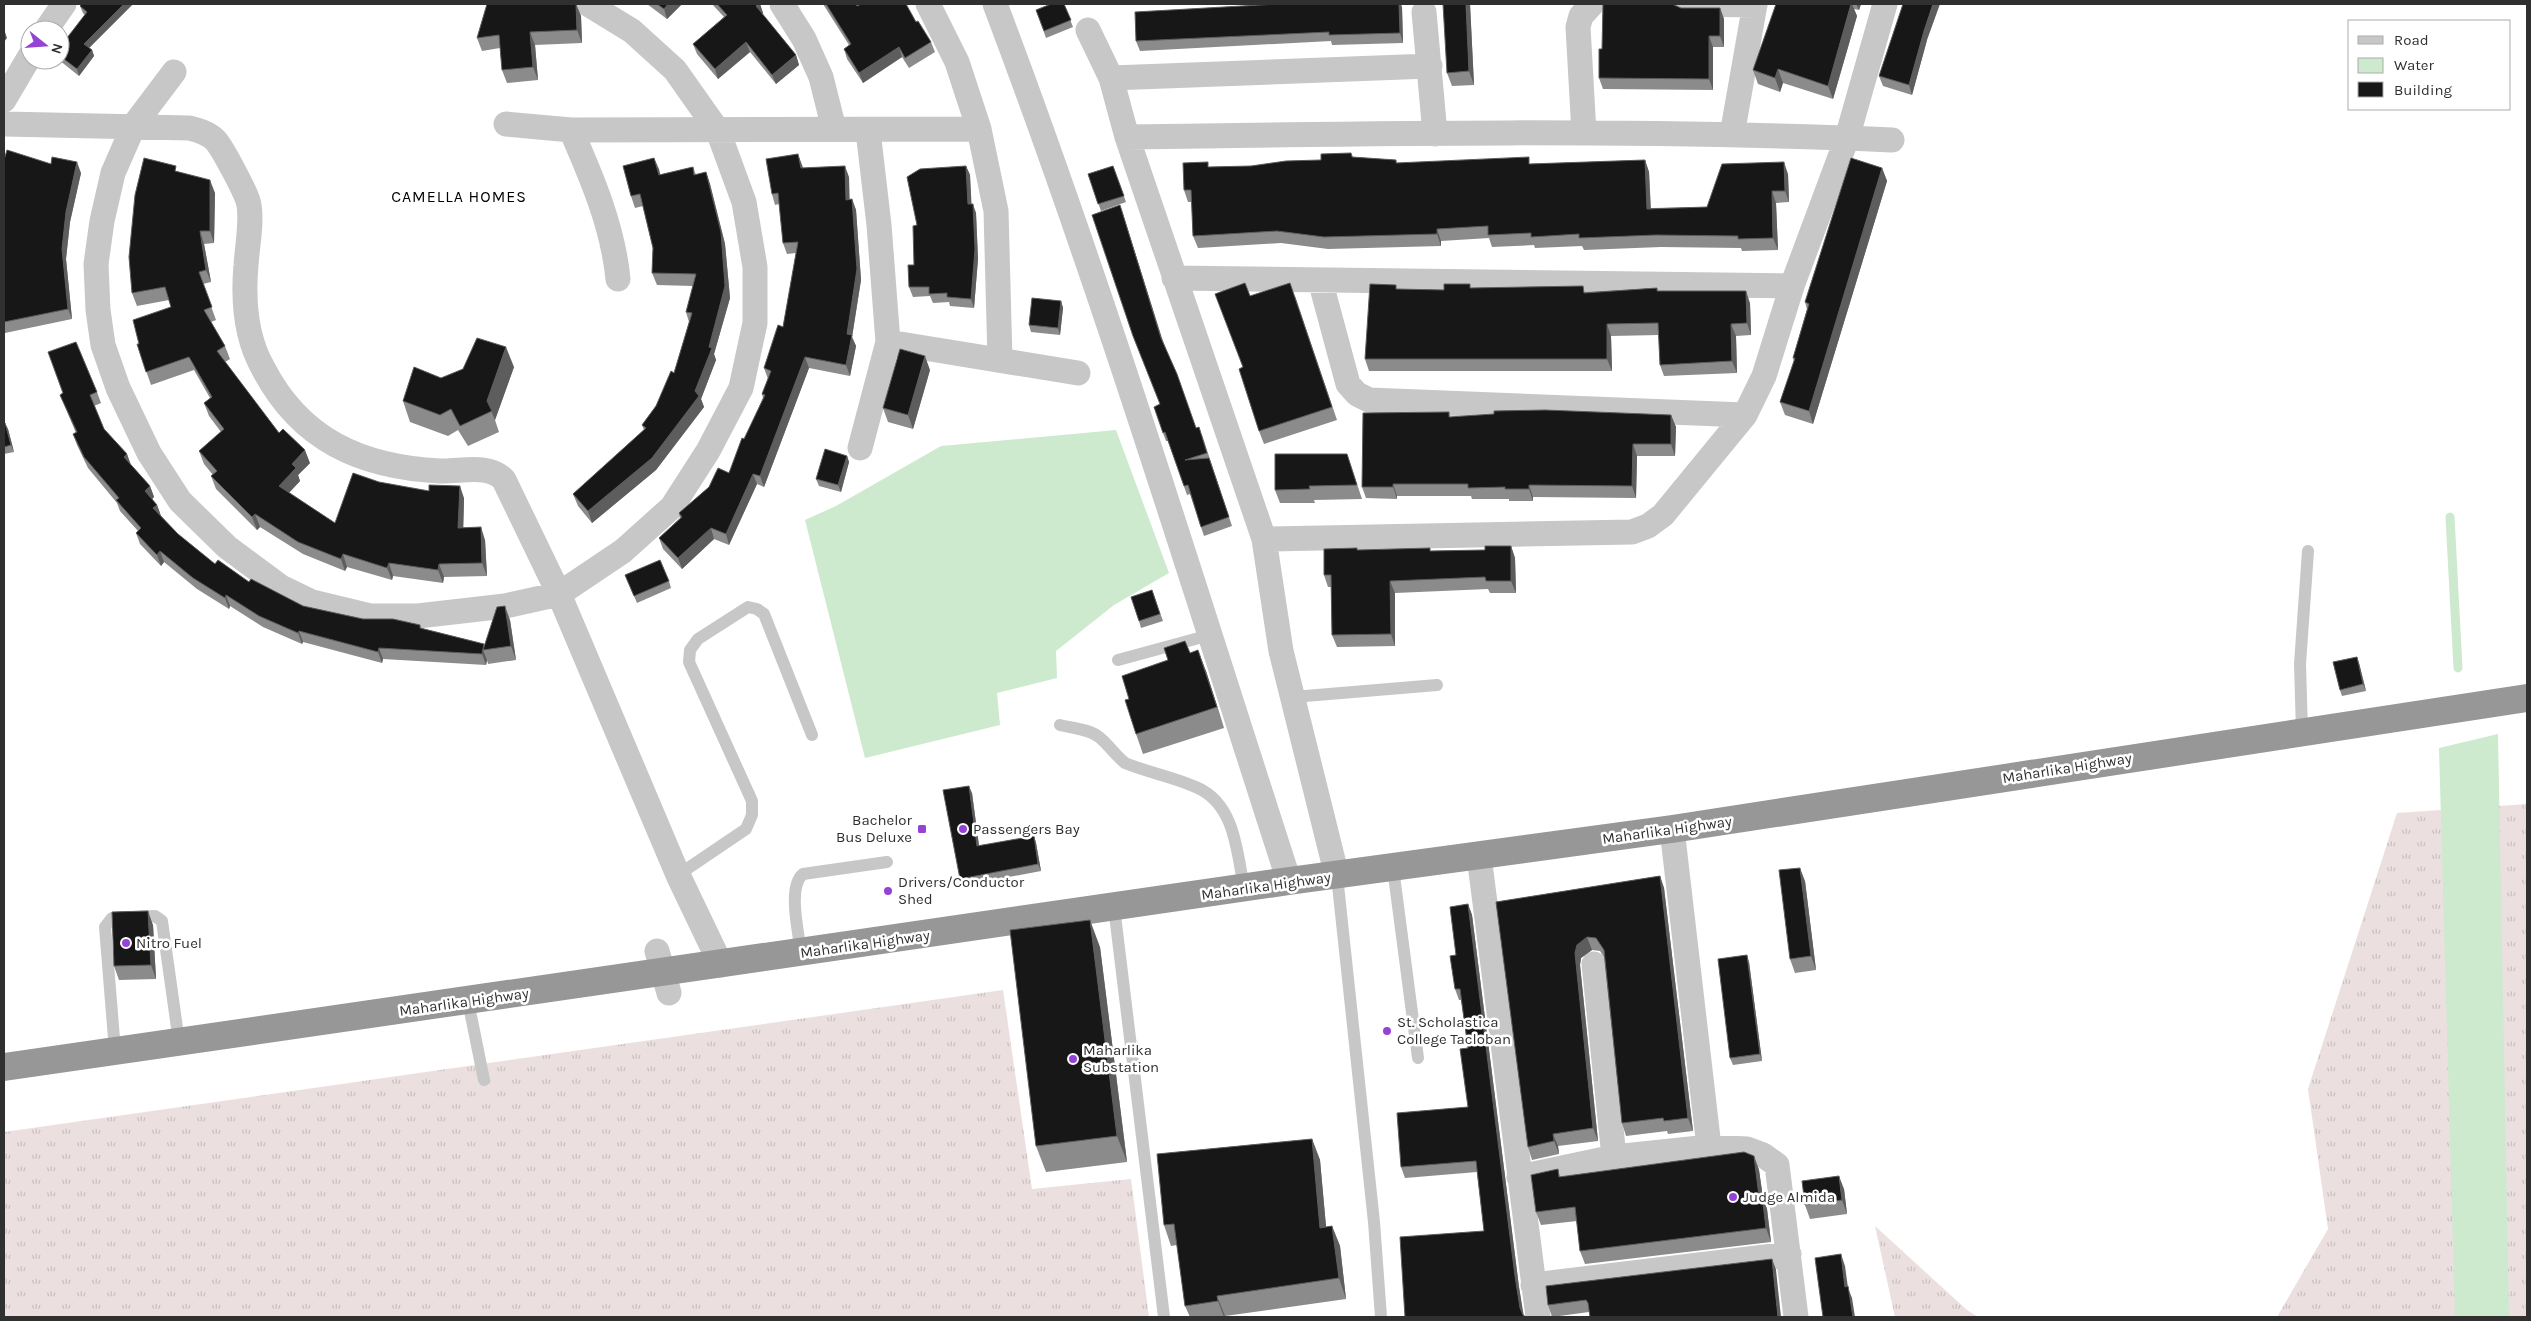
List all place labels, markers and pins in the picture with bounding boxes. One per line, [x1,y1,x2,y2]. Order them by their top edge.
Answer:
place label: Bachelor Bus Deluxe [836,811,913,846]
place label: Passengers Bay [973,820,1080,838]
marker: Bachelor Bus Deluxe [916,823,928,835]
marker: Passengers Bay [957,823,969,835]
place label: Drivers/Conductor Shed [898,873,1025,908]
marker: Drivers/Conductor Shed [882,885,894,897]
place label: Nitro Fuel [136,934,202,952]
marker: Nitro Fuel [120,937,132,949]
place label: St. Scholastica College Tacloban [1397,1013,1511,1048]
marker: St. Scholastica College Tacloban [1381,1025,1393,1037]
place label: Maharlika Substation [1083,1041,1159,1076]
marker: Maharlika Substation [1067,1053,1079,1065]
place label: Judge Almida [1743,1188,1835,1206]
marker: Judge Almida [1727,1191,1739,1203]

